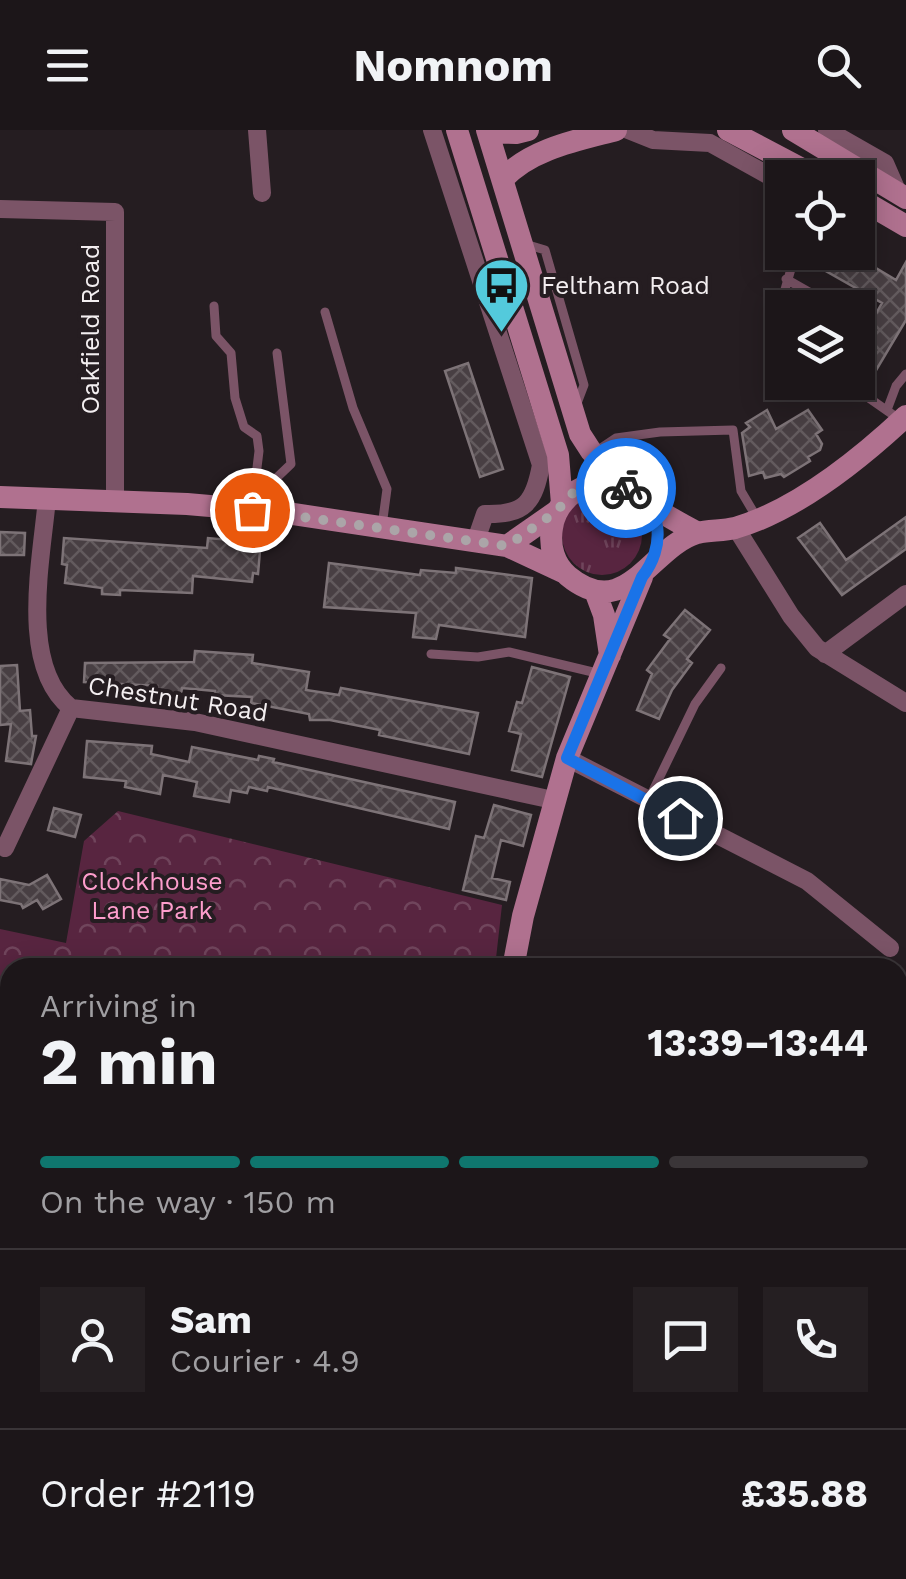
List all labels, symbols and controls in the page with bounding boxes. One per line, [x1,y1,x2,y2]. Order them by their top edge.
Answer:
icon: menu [40,38,95,93]
icon: search [811,38,866,93]
text: Nomnom [353,39,553,92]
map controls [765,160,875,400]
button: locate [765,160,875,270]
street label: Oakfield Road [76,244,105,414]
bus stop icon: Feltham Road [472,255,532,334]
place label: Feltham Road [541,271,710,300]
button: layers [765,290,875,400]
courier [576,438,676,538]
icon: bike [599,461,654,516]
pin [210,468,295,553]
icon: bag [225,483,280,538]
street label: Chestnut Road [86,670,270,728]
pin [638,776,723,861]
icon: home [653,791,708,846]
park label: Clockhouse Lane Park [81,867,223,925]
text: Arriving in [40,987,197,1025]
text: 13:39–13:44 [647,1021,868,1065]
text: 2 min [40,1024,218,1100]
text: On the way · 150 m [40,1183,336,1221]
button: person [40,1287,145,1392]
button: chat [633,1287,738,1392]
button: phone [763,1287,868,1392]
text: Sam [170,1298,252,1342]
text: Courier · 4.9 [170,1342,360,1380]
text: Order #2119 [40,1472,256,1516]
text: £35.88 [741,1472,868,1516]

